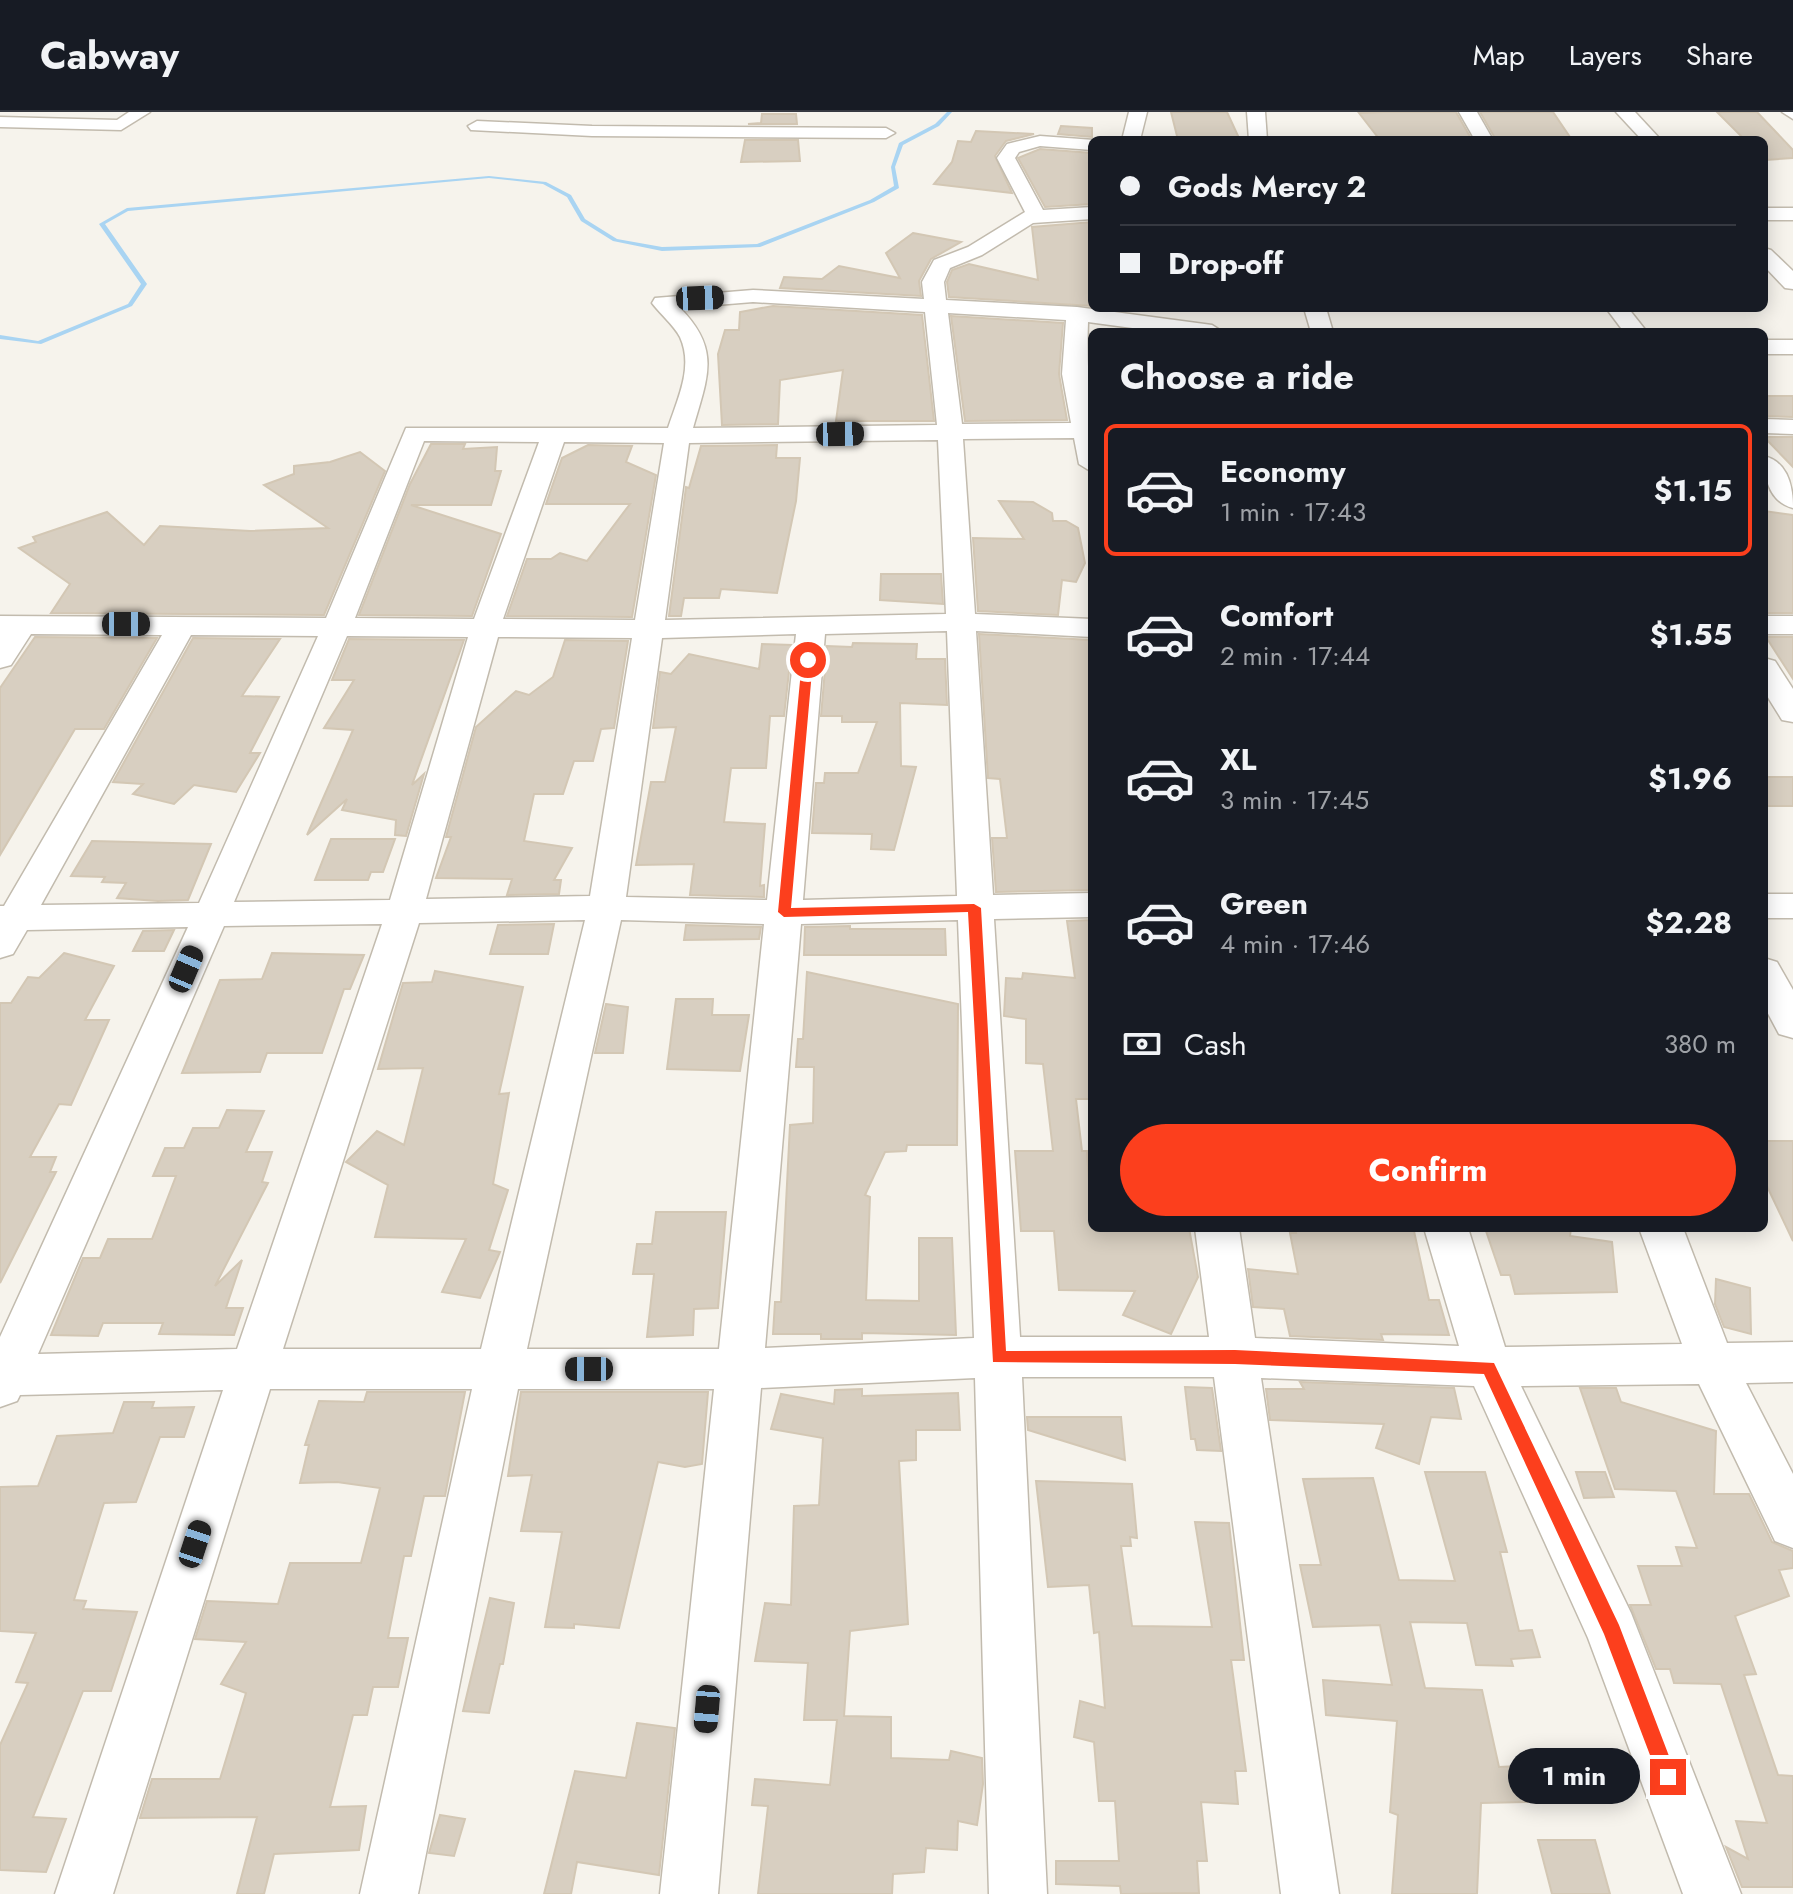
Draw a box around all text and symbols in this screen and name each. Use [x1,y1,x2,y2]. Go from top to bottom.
text: Cabway [40,28,179,83]
text: Map [1473,35,1525,76]
text: Layers [1569,35,1642,76]
text: Share [1686,35,1753,76]
text: Gods Mercy 2 [1168,165,1366,208]
text: Drop-off [1168,242,1283,285]
car [676,285,724,311]
text: Choose a ride [1120,350,1354,402]
car [816,422,864,446]
text: Economy [1220,450,1346,493]
icon: car [1124,454,1196,526]
text: $1.15 [1654,469,1732,512]
text: 1 min · 17:43 [1220,493,1366,531]
text: Comfort [1220,594,1333,637]
icon: car [1124,598,1196,670]
car [102,612,150,636]
text: $1.55 [1650,613,1732,656]
text: 2 min · 17:44 [1220,637,1370,675]
route start [790,642,826,678]
text: XL [1220,738,1256,781]
icon: car [1124,742,1196,814]
text: $1.96 [1648,757,1732,800]
text: 3 min · 17:45 [1220,781,1369,819]
text: Green [1220,882,1308,925]
icon: car [1124,886,1196,958]
text: $2.28 [1646,901,1732,944]
text: 4 min · 17:46 [1220,925,1370,963]
car [166,942,206,996]
icon: cash [1120,1022,1164,1066]
text: Cash [1184,1023,1247,1066]
text: 380 m [1664,1025,1736,1063]
button: Confirm [1120,1124,1736,1216]
car [565,1357,613,1381]
car [176,1517,214,1571]
car [693,1684,721,1734]
callout: 1 min [1508,1749,1640,1805]
text: 1 min [1542,1757,1606,1795]
route end [1650,1759,1686,1795]

